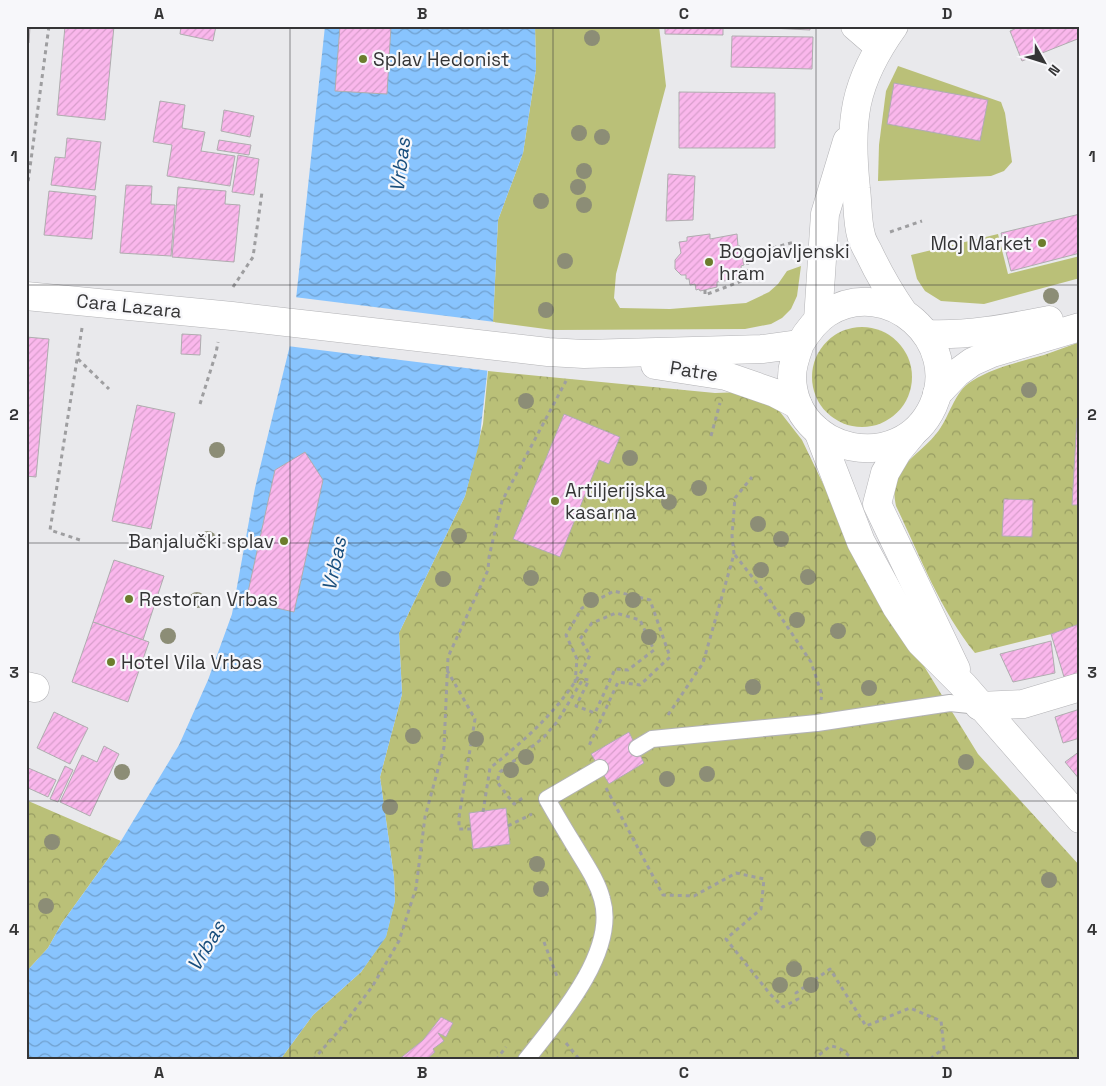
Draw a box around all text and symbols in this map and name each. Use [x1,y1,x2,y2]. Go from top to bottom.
text: A [154,3,164,24]
text: B [417,3,427,24]
text: C [679,3,689,24]
text: D [942,3,952,24]
north arrow [1018,38,1068,88]
place label: Splav Hedonist [373,47,510,72]
marker: Splav Hedonist [357,53,369,65]
text: N [1044,61,1064,79]
water label: Vrbas [384,135,416,194]
text: 1 [10,146,18,167]
text: 1 [1088,146,1096,167]
place label: Moj Market [930,231,1032,256]
marker: Moj Market [1036,237,1048,249]
place label: Bogojavljenski hram [719,239,850,286]
marker: Bogojavljenski hram [703,256,715,268]
street label: Cara Lazara [75,288,183,324]
street label: Patre [668,355,720,387]
text: 2 [9,404,19,425]
text: 2 [1087,404,1097,425]
place label: Artiljerijska kasarna [565,478,666,525]
marker: Artiljerijska kasarna [549,495,561,507]
place label: Banjalučki splav [128,529,274,554]
water label: Vrbas [316,533,353,593]
marker: Banjalučki splav [278,535,290,547]
place label: Restoran Vrbas [139,587,278,612]
marker: Restoran Vrbas [123,593,135,605]
place label: Hotel Vila Vrbas [121,650,262,675]
marker: Hotel Vila Vrbas [105,656,117,668]
text: 3 [9,662,19,683]
text: 3 [1087,662,1097,683]
water label: Vrbas [181,915,232,976]
text: 4 [9,919,19,940]
text: 4 [1087,919,1097,940]
text: A [154,1062,164,1083]
text: B [417,1062,427,1083]
text: C [679,1062,689,1083]
text: D [942,1062,952,1083]

